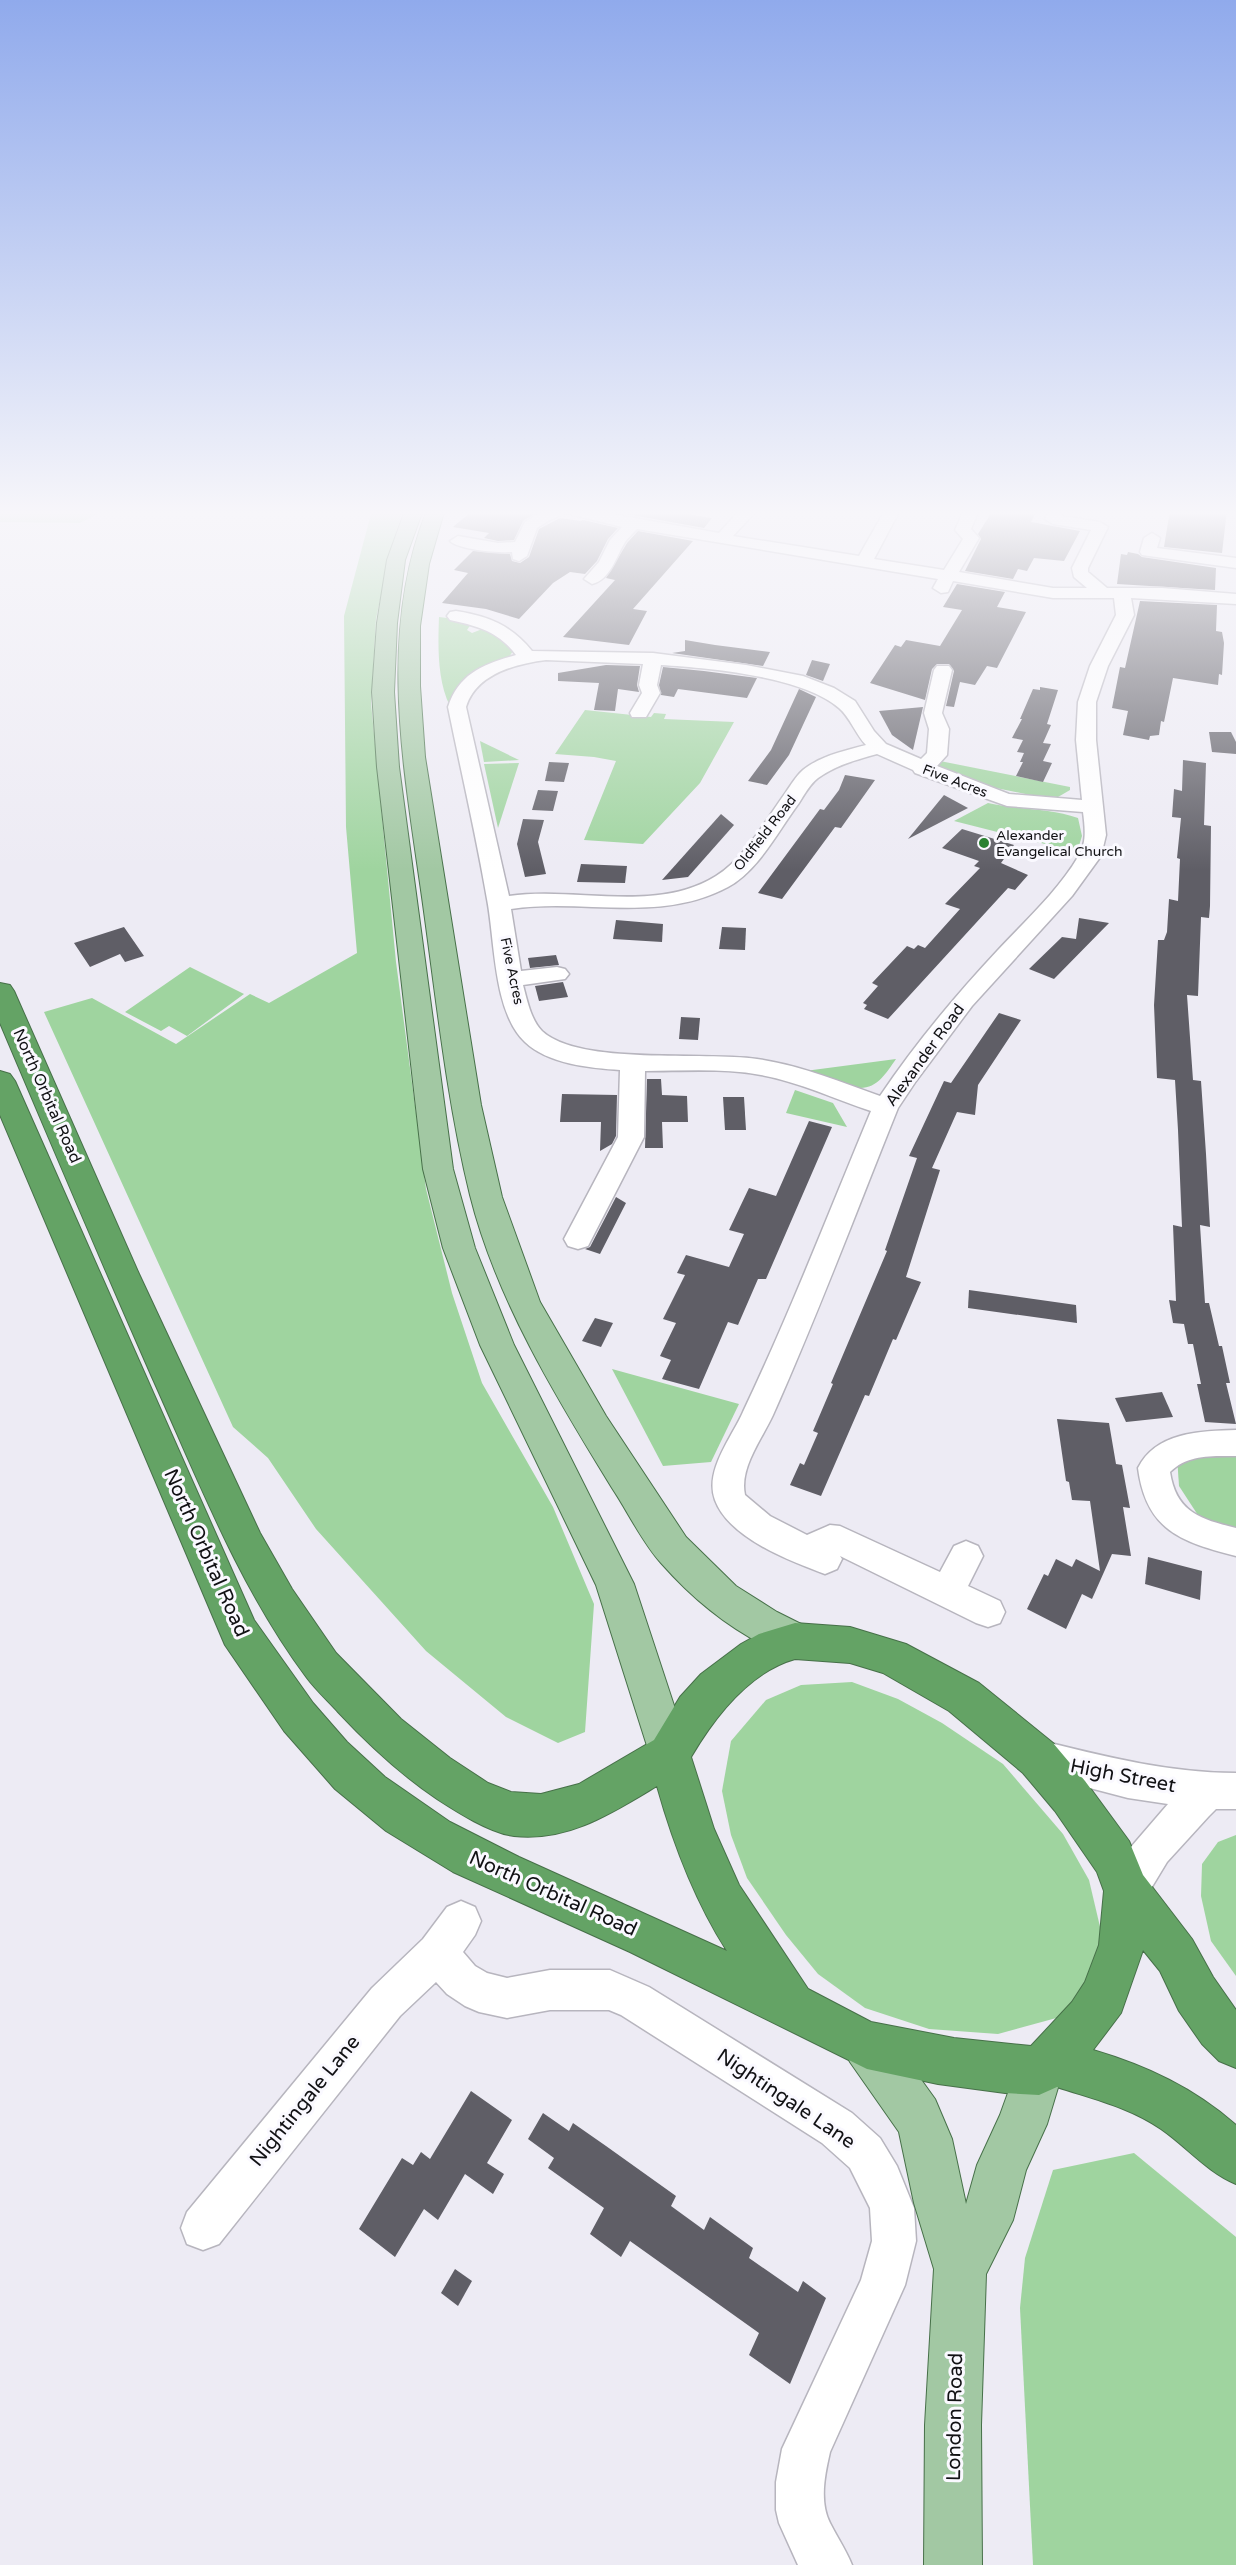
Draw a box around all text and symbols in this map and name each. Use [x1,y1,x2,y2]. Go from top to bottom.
street label: Five Acres [920,761,990,801]
street label: Oldfield Road [730,792,800,874]
place label: Alexander Evangelical Church [996,827,1123,860]
marker: Alexander Evangelical Church [977,836,991,850]
street label: Five Acres [497,936,527,1006]
street label: Alexander Road [881,1000,969,1110]
street label: North Orbital Road [8,1026,86,1166]
street label: North Orbital Road [158,1465,254,1641]
street label: High Street [1068,1754,1178,1798]
street label: North Orbital Road [465,1846,641,1942]
street label: Nightingale Lane [245,2031,365,2171]
street label: Nightingale Lane [712,2044,860,2154]
street label: London Road [942,2353,968,2481]

